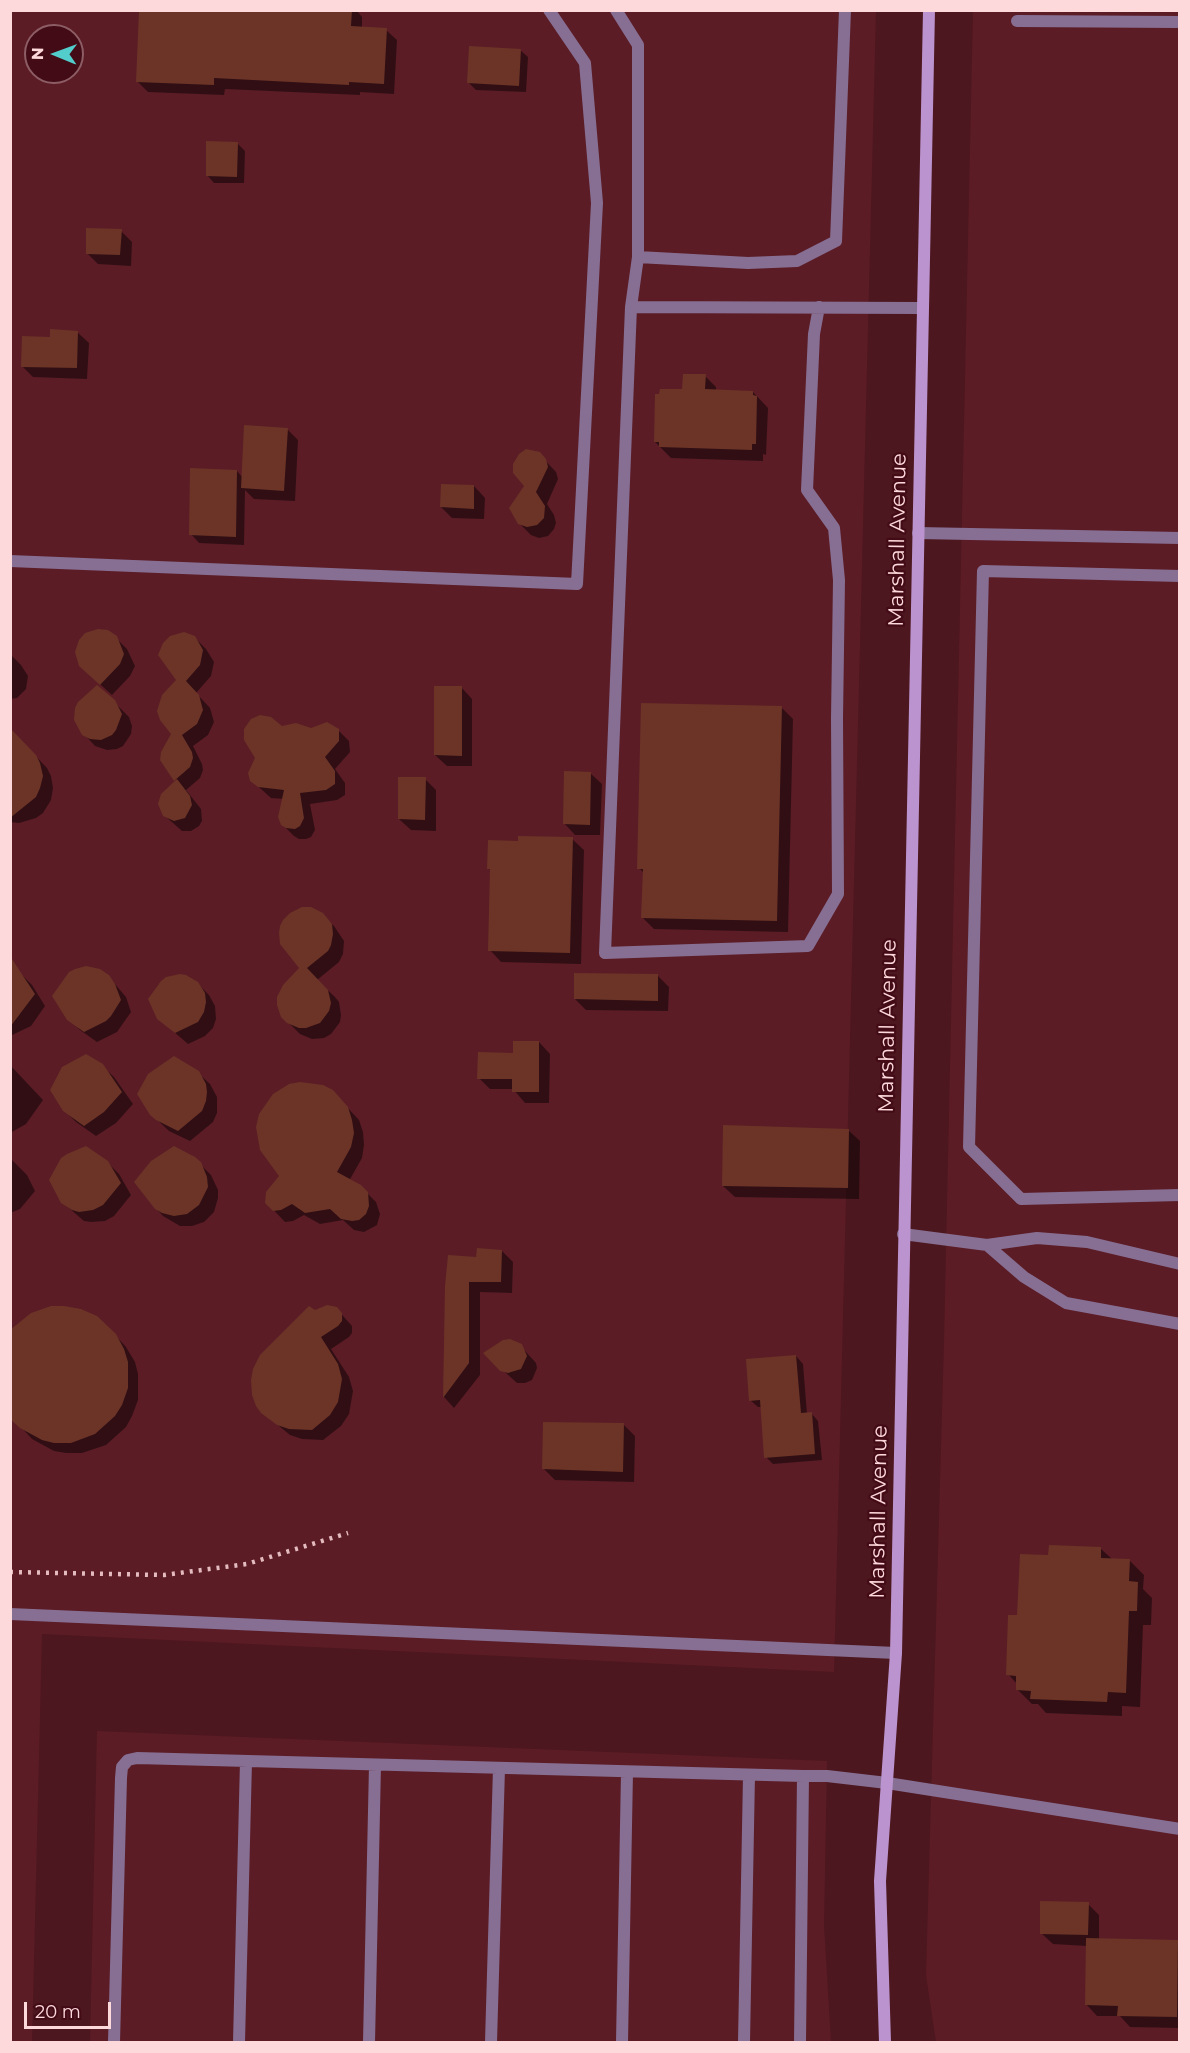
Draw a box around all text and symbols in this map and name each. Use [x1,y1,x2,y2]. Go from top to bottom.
north arrow [24,24,84,84]
text: N [28,47,47,60]
street label: Marshall Avenue [884,453,912,627]
street label: Marshall Avenue [874,939,902,1113]
street label: Marshall Avenue [865,1425,893,1599]
scale bar [27,1990,114,2028]
text: 20 m [35,2001,81,2023]

